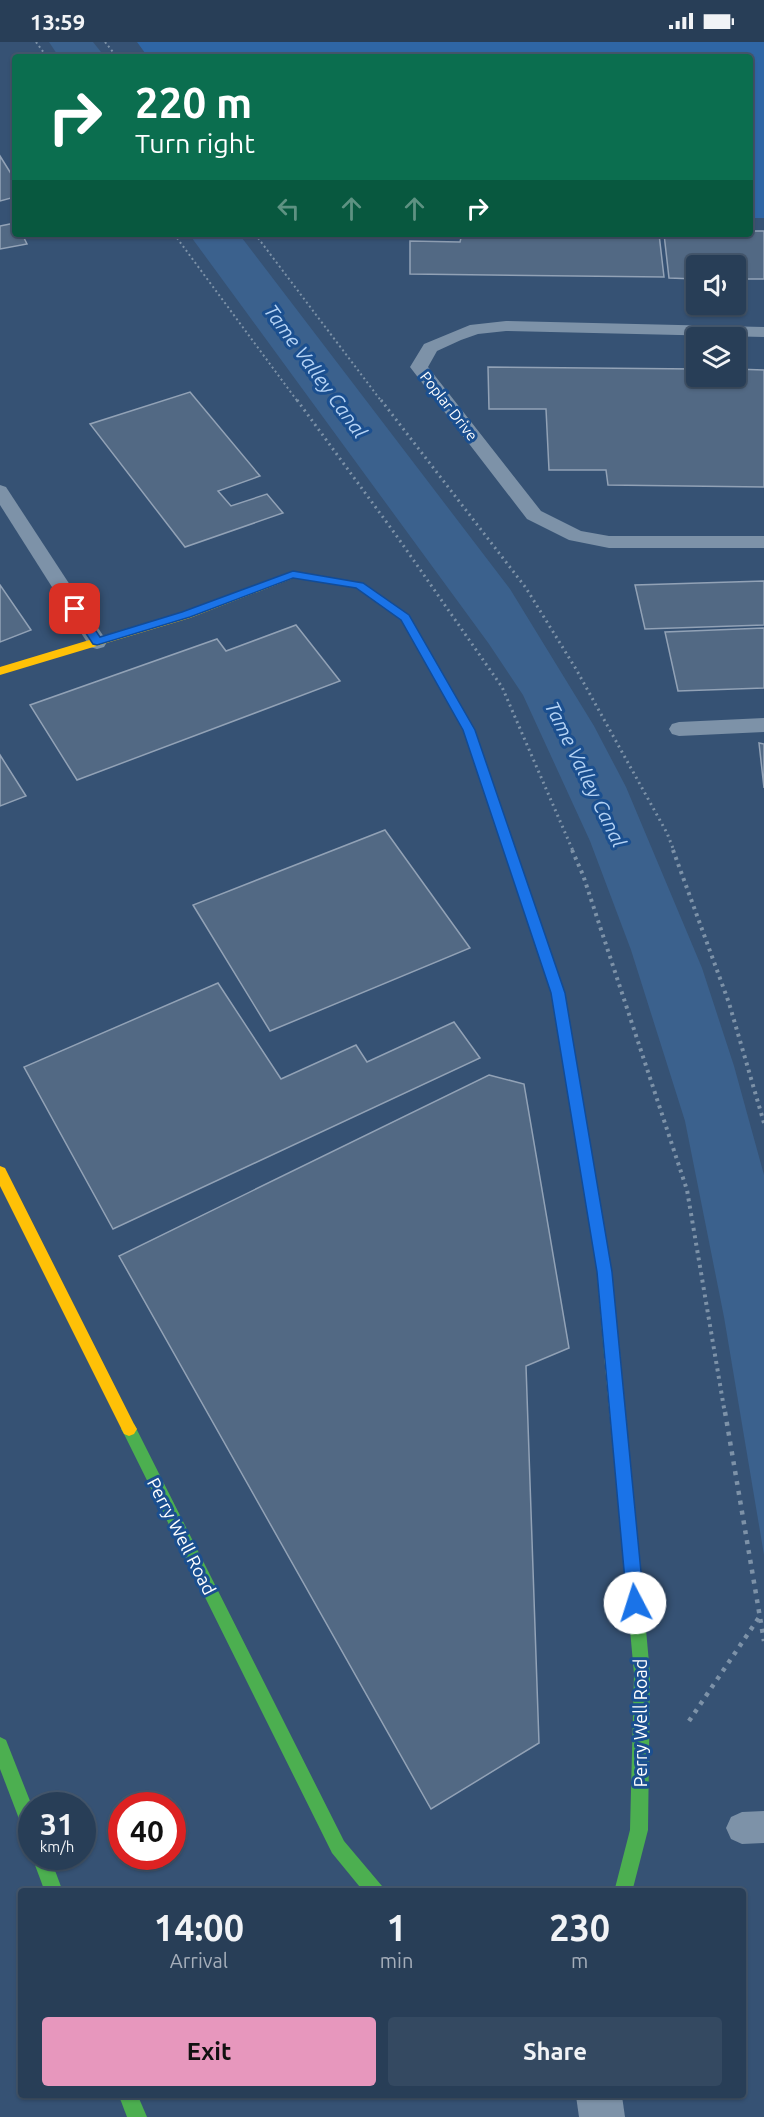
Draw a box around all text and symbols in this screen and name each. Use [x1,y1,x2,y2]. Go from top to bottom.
text: 13:59 [30,9,85,34]
icon: right [36,78,114,156]
text: 220 m [135,79,252,126]
text: Turn right [135,128,255,158]
icon: left [272,192,305,225]
icon: ahead [335,192,368,225]
icon: ahead [398,192,431,225]
icon: right [461,192,494,225]
map controls [686,255,746,387]
button: sound [686,255,746,315]
water label: Tame Valley Canal [260,300,372,443]
button: layers [686,327,746,387]
street label: Poplar Drive [417,368,481,444]
pin [49,583,100,634]
icon: arrive [58,592,91,625]
water label: Tame Valley Canal [541,697,631,851]
street label: Perry Well Road [144,1474,220,1598]
position arrow [603,1571,667,1635]
street label: Perry Well Road [630,1659,650,1787]
speed limit sign: 40 [108,1792,186,1870]
text: 31 [40,1807,74,1841]
text: km/h [40,1838,74,1855]
text: 14:00 [154,1907,244,1948]
text: 1 [386,1907,407,1948]
text: 230 [549,1907,610,1948]
text: Arrival [170,1949,228,1972]
text: min [380,1949,413,1972]
text: m [571,1949,588,1972]
button: Exit [42,2017,376,2086]
button: Share [388,2017,722,2086]

